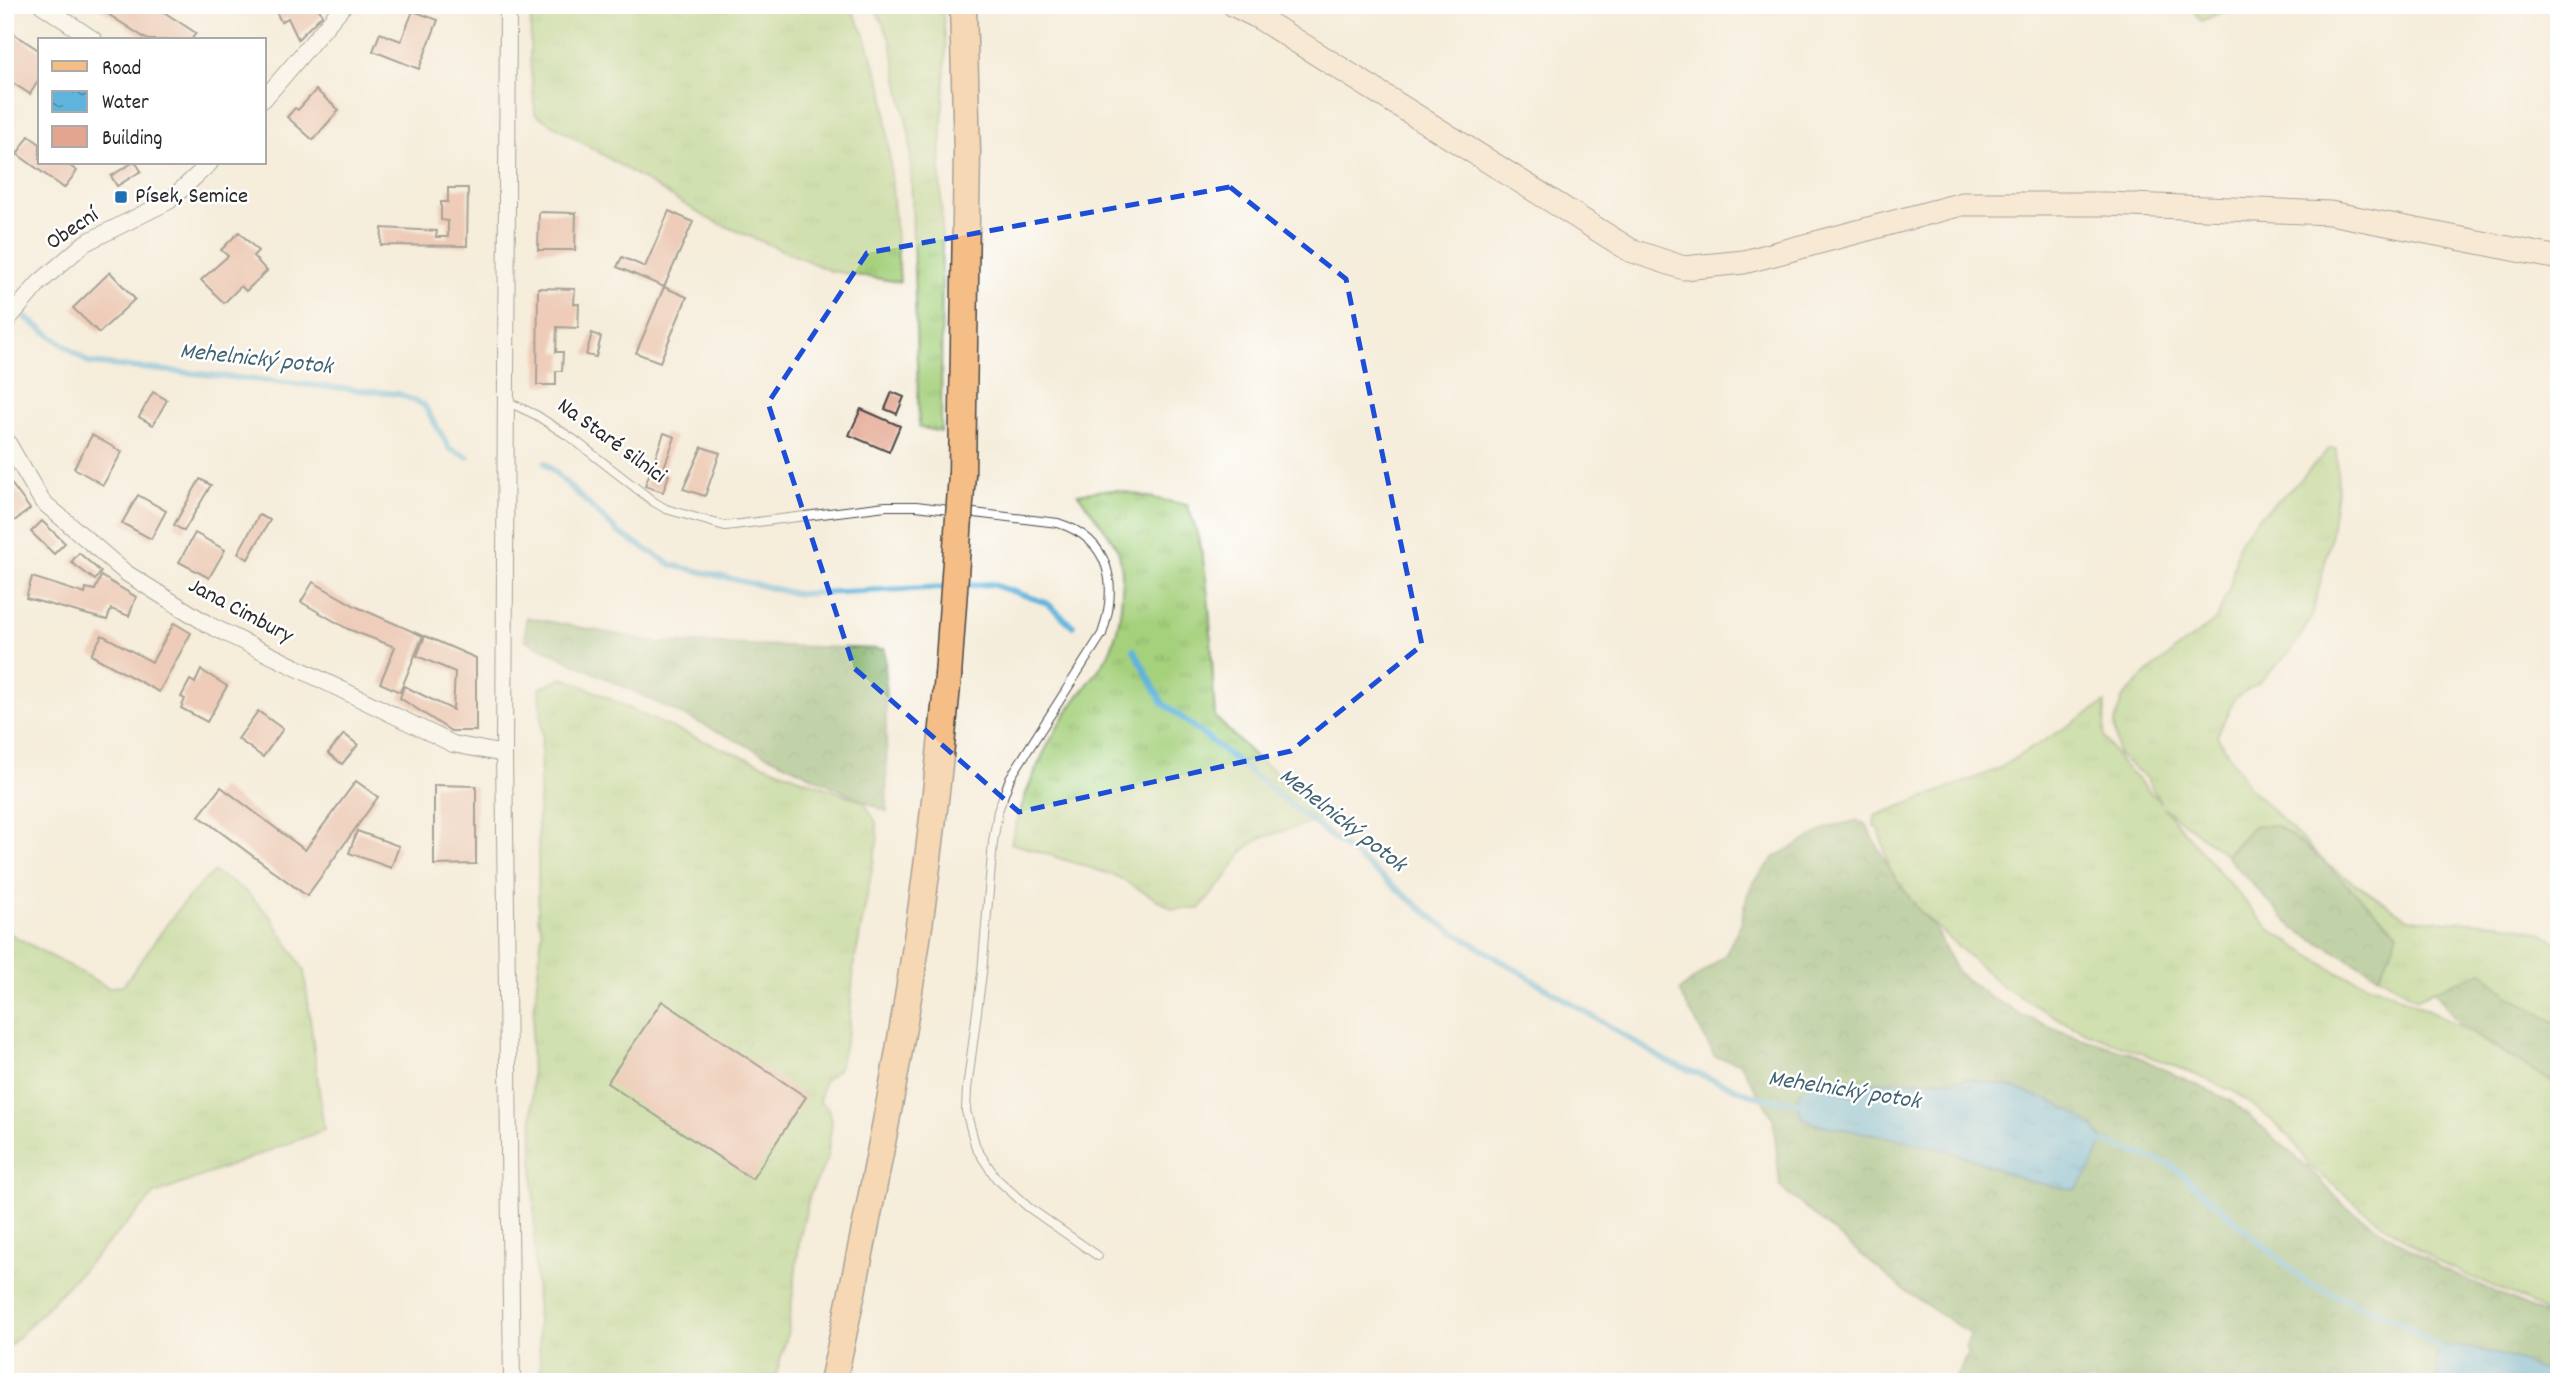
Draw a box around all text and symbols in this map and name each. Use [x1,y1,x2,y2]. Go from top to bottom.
legend [38,38,266,164]
text: Road [102,55,141,85]
text: Water [102,89,149,119]
text: Building [102,125,162,155]
place label: Písek, Semice [135,181,248,214]
marker: Písek, Semice [113,189,129,205]
street label: Obecní [40,199,107,260]
water label: Mehelnický potok [178,335,336,385]
street label: Na Staré silnici [549,391,673,493]
street label: Jana Cimbury [182,570,299,654]
water label: Mehelnický potok [1271,760,1415,883]
water label: Mehelnický potok [1766,1062,1924,1120]

